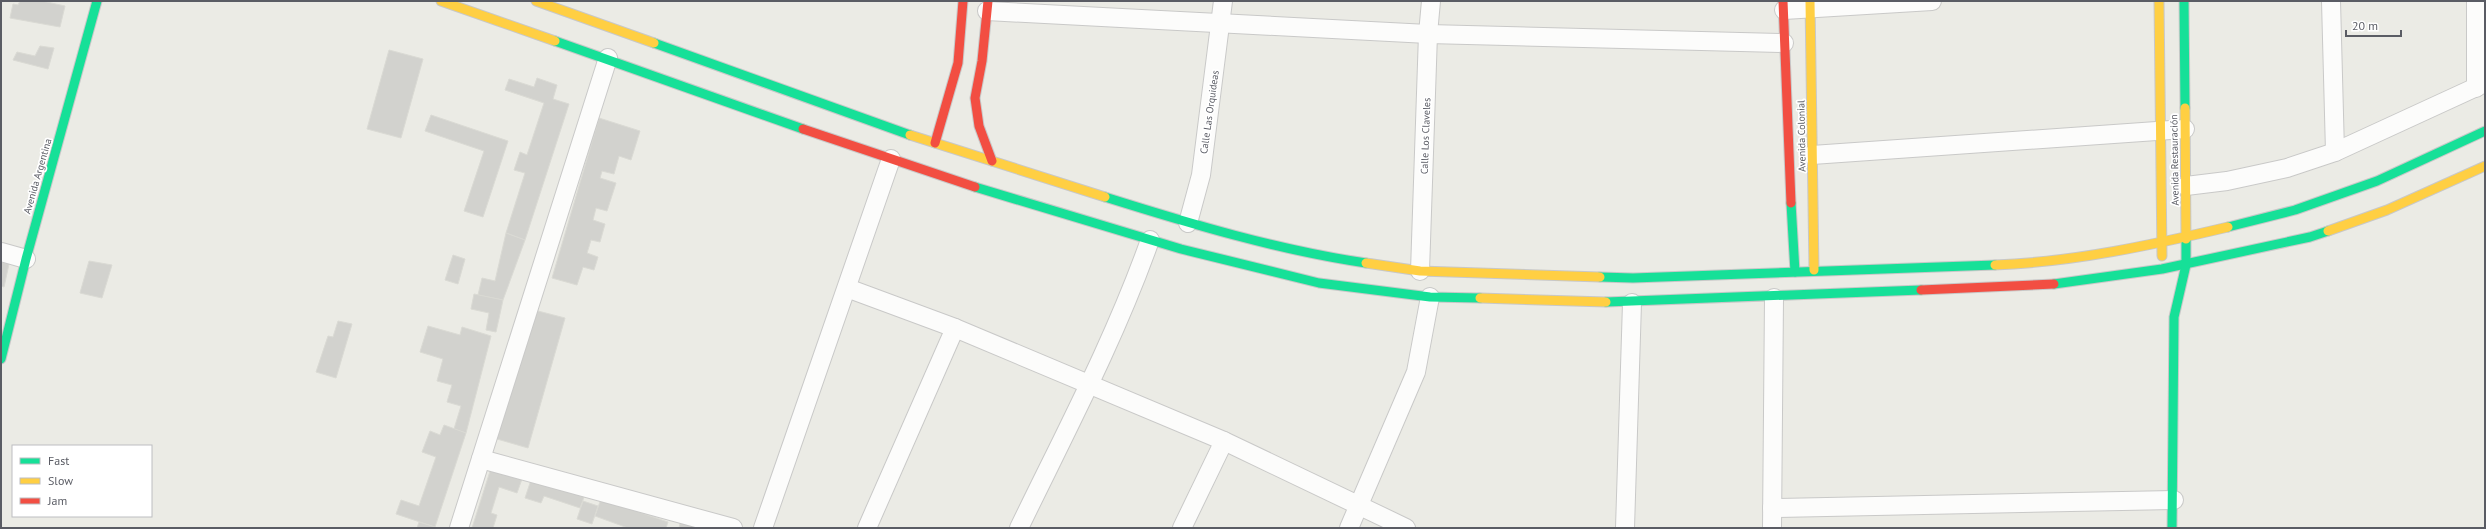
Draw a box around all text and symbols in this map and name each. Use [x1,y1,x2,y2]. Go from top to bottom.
scale bar [2346,12,2401,38]
text: 20 m [2352,18,2378,33]
street label: Calle Las Orquideas [1197,69,1222,155]
street label: Calle Los Claveles [1418,98,1433,174]
street label: Avenida Colonial [1794,100,1809,172]
street label: Avenida Restauración [2167,114,2182,206]
street label: Avenida Argentina [21,137,54,215]
legend [12,445,152,517]
text: Fast [48,453,69,468]
text: Slow [48,473,73,488]
text: Jam [47,493,67,508]

